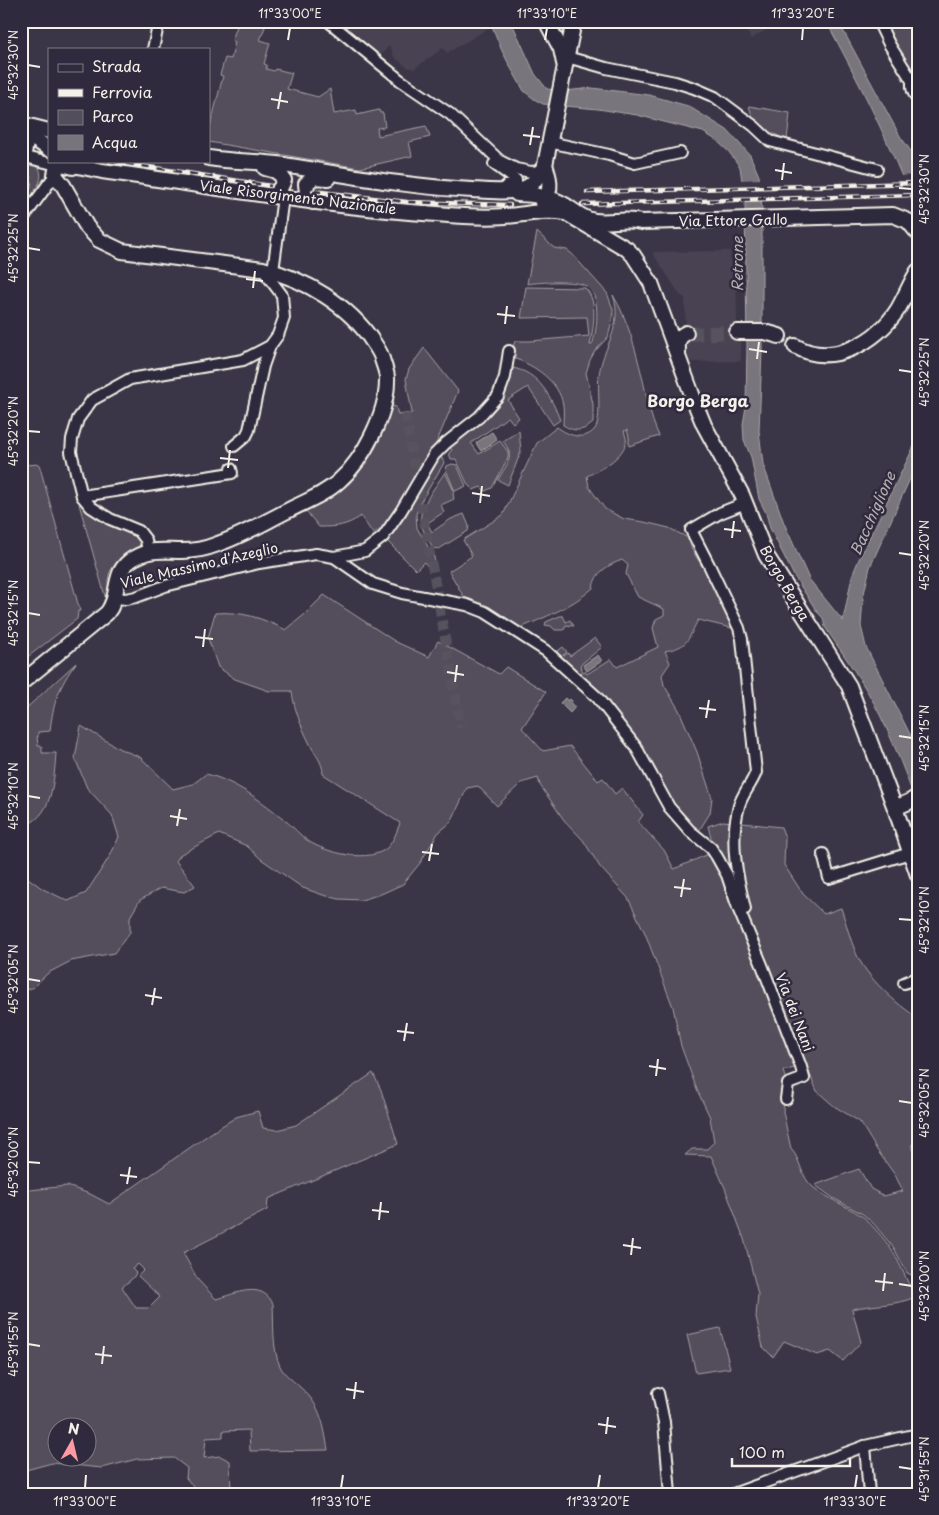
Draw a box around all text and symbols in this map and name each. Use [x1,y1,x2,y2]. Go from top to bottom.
text: 11°33'00"E [258,4,322,22]
text: 11°33'10"E [517,4,577,22]
text: 11°33'20"E [771,4,835,22]
text: 45°32'30"N [4,30,22,100]
legend [48,48,210,162]
text: Strada [92,54,142,77]
text: Ferrovia [92,80,153,103]
text: Parco [92,104,134,127]
text: Acqua [92,130,138,153]
text: 45°32'30"N [915,154,933,224]
street label: Viale Risorgimento Nazionale [198,174,398,220]
street label: Via Ettore Gallo [678,209,788,231]
text: 45°32'25"N [4,213,22,283]
water label: Retrone [725,236,748,292]
text: 45°32'25"N [915,337,933,407]
district label: Borgo Berga [647,388,749,412]
text: 45°32'20"N [4,396,22,466]
water label: Bacchiglione [843,467,901,559]
text: 45°32'20"N [915,520,933,590]
street label: Viale Massimo d'Azeglio [118,537,280,593]
street label: Borgo Berga [755,541,815,625]
text: 45°32'15"N [4,580,22,646]
text: 45°32'15"N [915,705,933,771]
text: 45°32'10"N [4,762,22,830]
text: 45°32'10"N [915,886,933,954]
text: 45°32'05"N [4,944,22,1014]
street label: Via dei Nani [770,970,820,1054]
text: 45°32'05"N [915,1068,933,1138]
text: 45°32'00"N [4,1127,22,1197]
text: 45°32'00"N [915,1251,933,1321]
text: 45°31'55"N [4,1311,22,1377]
text: N [67,1417,81,1440]
north arrow [48,1418,98,1468]
scale bar [732,1435,849,1467]
text: 45°31'55"N [915,1436,933,1502]
text: 100 m [739,1440,785,1463]
text: 11°33'00"E [53,1492,117,1510]
text: 11°33'10"E [311,1492,371,1510]
text: 11°33'20"E [566,1492,630,1510]
text: 11°33'30"E [824,1492,886,1510]

